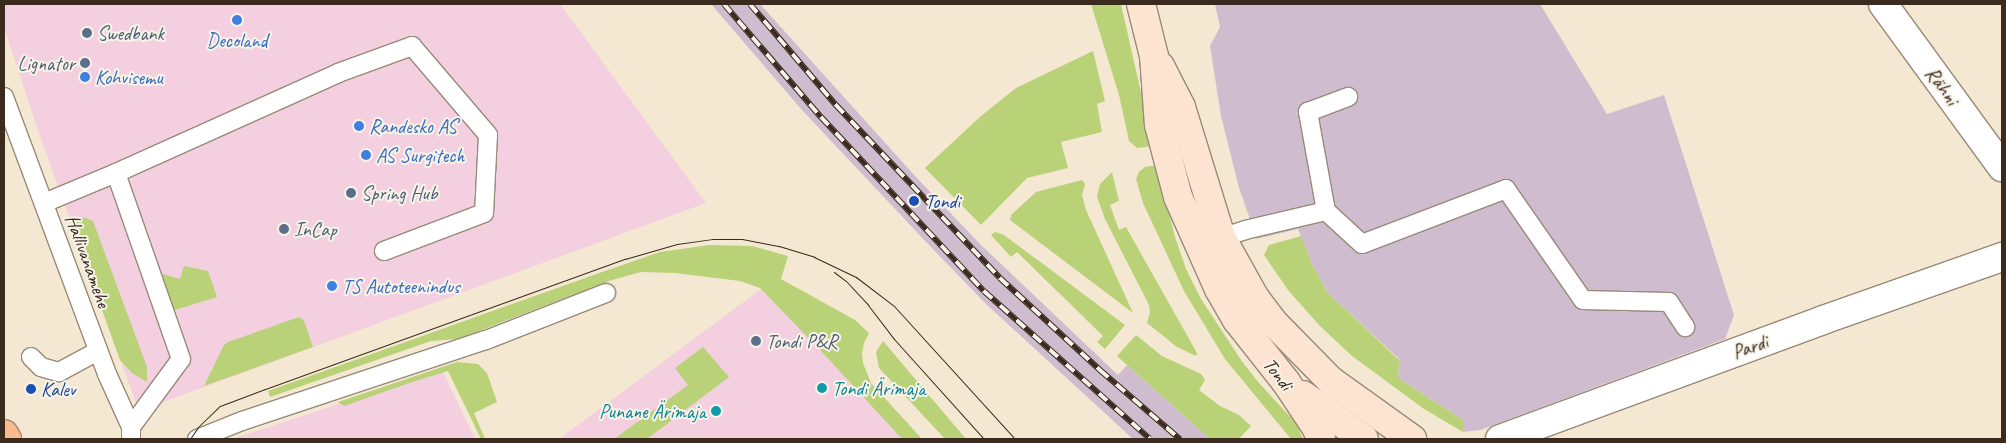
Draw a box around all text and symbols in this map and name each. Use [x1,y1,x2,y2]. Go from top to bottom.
marker: Decoland [231,14,243,26]
place label: Swedbank [97,21,164,45]
marker: Swedbank [81,27,93,39]
place label: Decoland [207,28,267,52]
place label: Lignator [18,51,75,75]
marker: Lignator [79,57,91,69]
street label: Rähni [1920,62,1964,110]
place label: Kohvisemu [95,65,163,89]
marker: Kohvisemu [79,71,91,83]
place label: Randesko AS [369,114,457,138]
marker: Randesko AS [353,120,365,132]
place label: AS Surgitech [376,143,464,167]
marker: AS Surgitech [360,149,372,161]
place label: Spring Hub [361,181,437,205]
marker: Spring Hub [345,187,357,199]
place label: Tondi [925,189,960,213]
marker: Tondi [907,194,921,208]
street label: Hallivanamehe [60,211,116,311]
place label: InCap [294,217,337,241]
marker: InCap [278,223,290,235]
place label: TS Autoteenindus [342,274,460,298]
marker: TS Autoteenindus [326,280,338,292]
place label: Tondi P&R [766,329,837,353]
street label: Pardi [1729,330,1771,364]
marker: Tondi P&R [750,335,762,347]
street label: Tondi [1258,353,1298,395]
place label: Tondi Ärimaja [832,376,925,400]
place label: Kalev [41,377,75,401]
marker: Tondi Ärimaja [816,382,828,394]
marker: Kalev [25,383,37,395]
place label: Punane Ärimaja [599,399,706,423]
marker: Punane Ärimaja [710,405,722,417]

